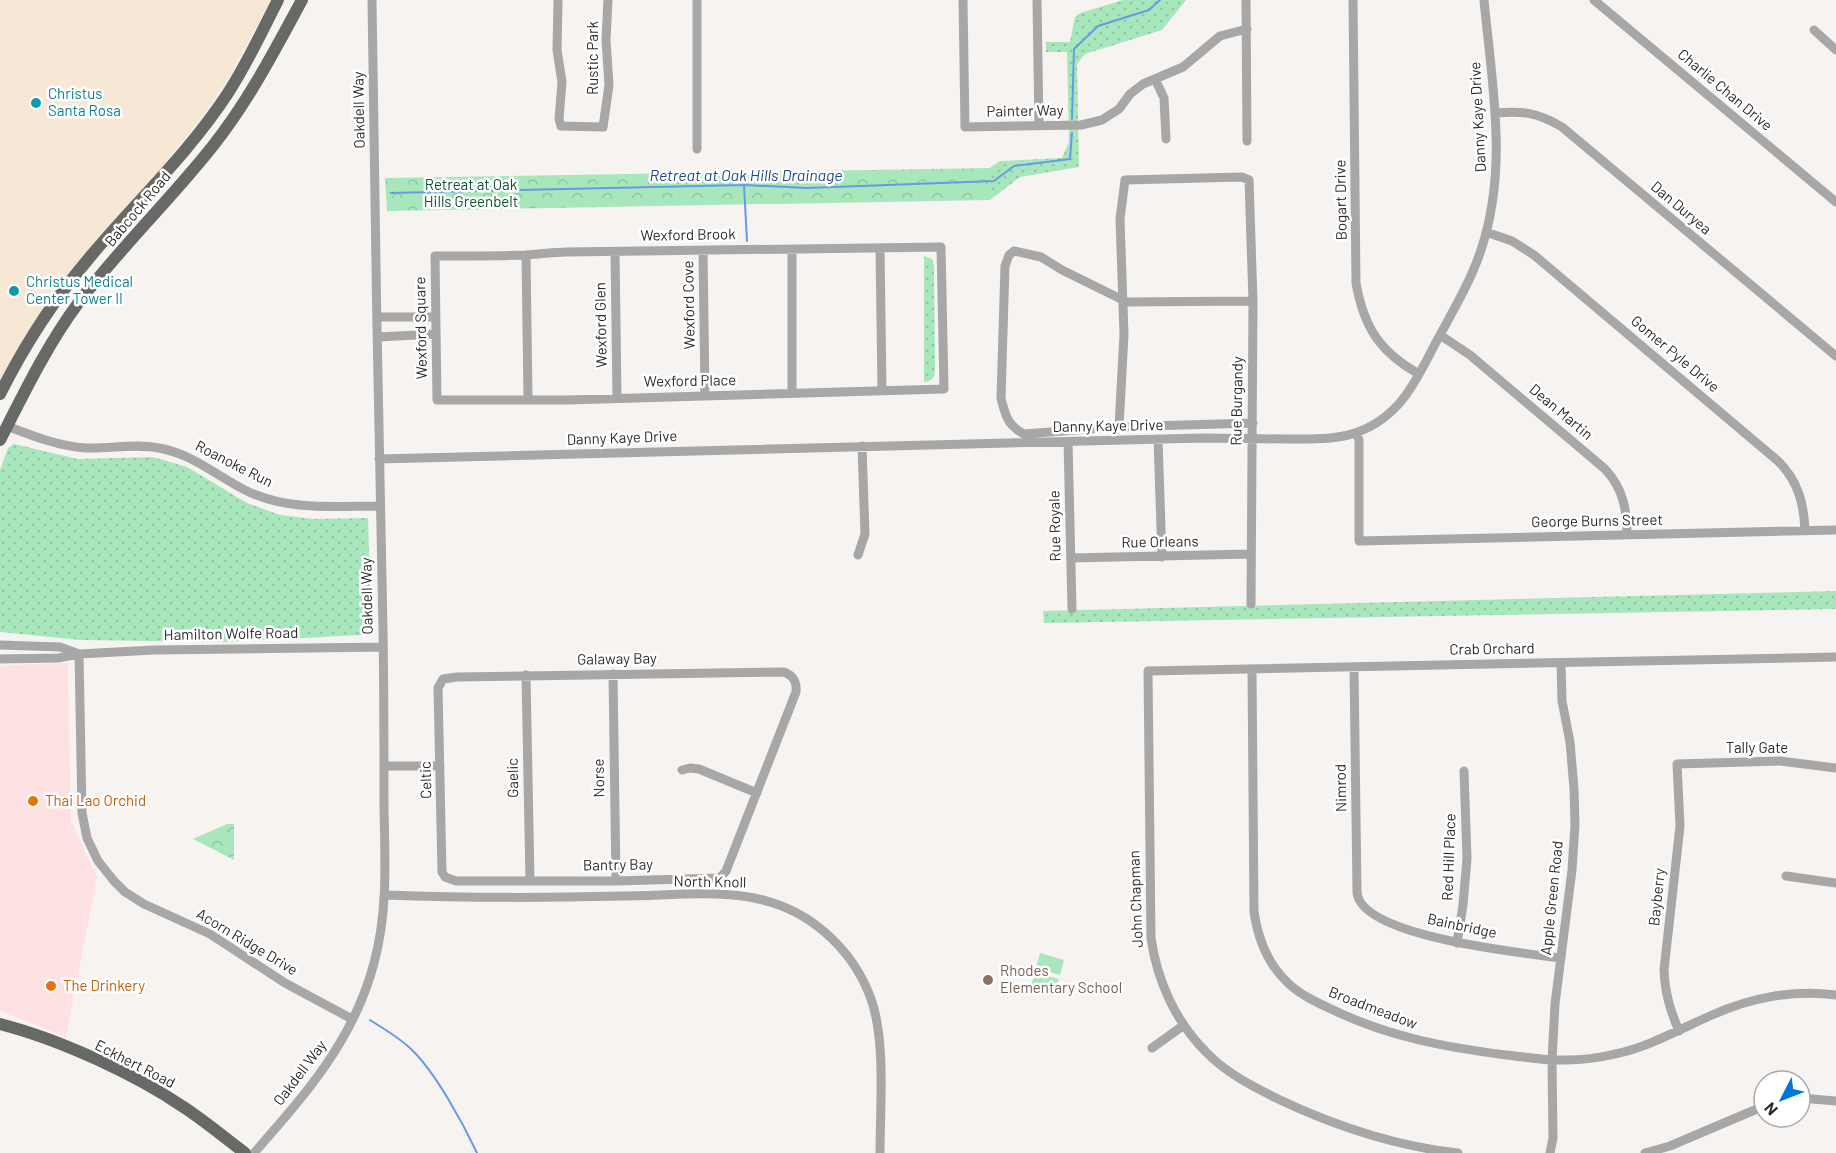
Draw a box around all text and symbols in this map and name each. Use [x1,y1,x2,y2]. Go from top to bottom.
street label: Rustic Park [583,21,601,95]
street label: Charlie Chan Drive [1675,44,1777,134]
street label: Danny Kaye Drive [1465,61,1489,173]
street label: Oakdell Way [348,71,368,149]
place label: Christus Santa Rosa [48,84,121,119]
marker: Christus Santa Rosa [29,96,43,110]
street label: Painter Way [986,100,1064,120]
street label: Bogart Drive [1330,159,1350,241]
water label: Retreat at Oak Hills Drainage [649,165,843,184]
street label: Babcock Road [101,167,174,250]
park label: Retreat at Oak Hills Greenbelt [424,175,518,210]
street label: Dan Duryea [1648,177,1715,238]
street label: Wexford Brook [640,224,736,244]
street label: Wexford Cove [678,261,698,349]
place label: Christus Medical Center Tower II [26,272,133,307]
street label: Wexford Square [410,276,430,380]
street label: Wexford Glen [590,282,610,368]
marker: Christus Medical Center Tower II [7,284,21,298]
street label: Gomer Pyle Drive [1628,311,1723,395]
street label: Rue Burgandy [1226,356,1246,446]
street label: Wexford Place [644,370,736,390]
street label: Dean Martin [1526,379,1597,443]
street label: Danny Kaye Drive [1053,415,1163,435]
street label: Danny Kaye Drive [566,426,678,448]
street label: Roanoke Run [193,436,276,490]
street label: Rue Royale [1044,490,1064,562]
street label: George Burns Street [1531,510,1663,530]
street label: Rue Orleans [1121,531,1199,551]
street label: Oakdell Way [356,557,376,635]
street label: Hamilton Wolfe Road [164,623,298,643]
street label: Crab Orchard [1449,638,1535,658]
street label: Galaway Bay [577,648,657,668]
street label: Tally Gate [1726,738,1788,756]
street label: Gaelic [503,758,521,798]
street label: Norse [589,758,607,798]
street label: Celtic [416,761,434,799]
street label: Nimrod [1331,764,1349,812]
place label: Thai Lao Orchid [45,791,146,809]
marker: Thai Lao Orchid [26,794,40,808]
street label: Red Hill Place [1437,813,1459,901]
street label: Apple Green Road [1536,840,1566,956]
street label: John Chapman [1124,850,1146,948]
street label: Bantry Bay [583,854,653,874]
street label: Bayberry [1644,867,1668,927]
street label: North Knoll [673,871,747,891]
street label: Acorn Ridge Drive [194,904,301,978]
street label: Bainbridge [1426,909,1499,941]
place label: Rhodes Elementary School [1000,961,1122,996]
marker: Rhodes Elementary School [981,973,995,987]
place label: The Drinkery [63,976,145,994]
marker: The Drinkery [44,979,58,993]
street label: Broadmeadow [1326,982,1420,1032]
street label: Eckhert Road [92,1035,179,1091]
street label: Oakdell Way [269,1036,330,1109]
north arrow [1752,1069,1812,1129]
text: N [1760,1099,1781,1120]

